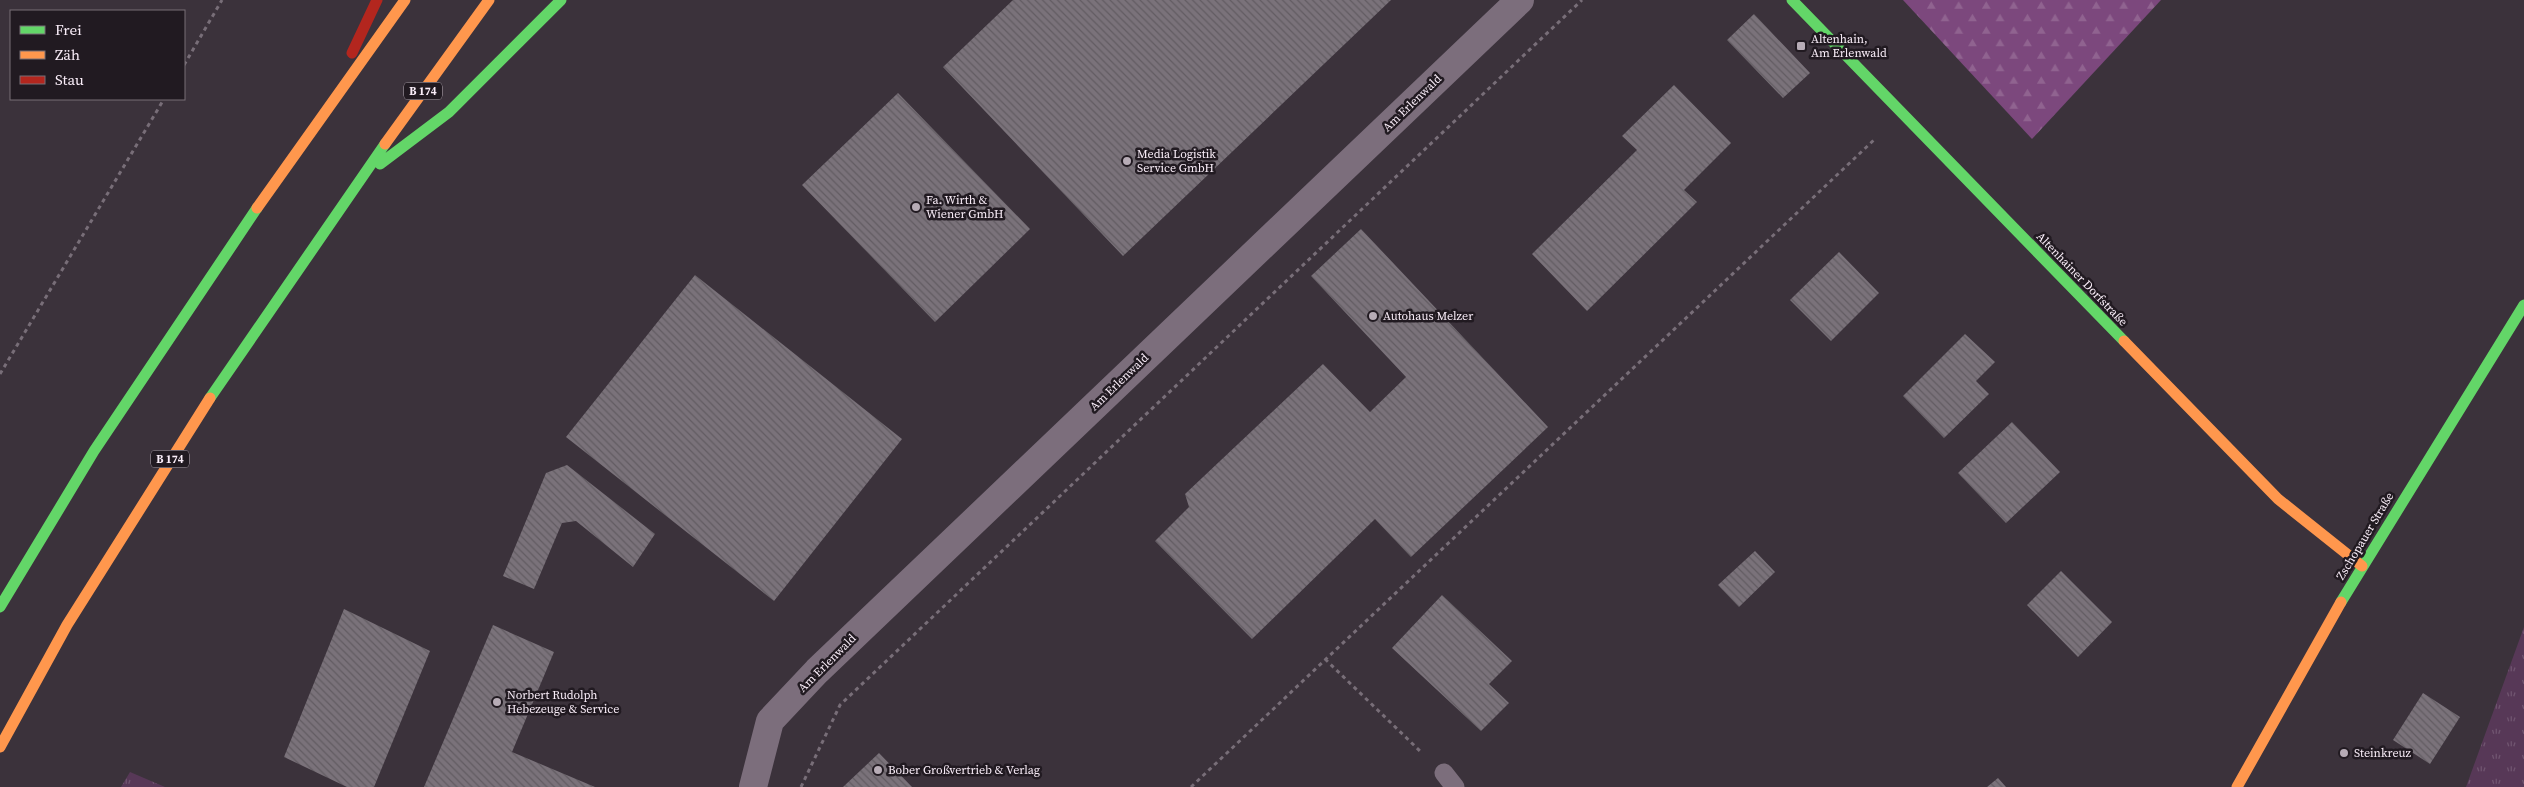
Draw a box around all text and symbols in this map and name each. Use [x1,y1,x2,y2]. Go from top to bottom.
legend [10,10,185,100]
text: Frei [55,19,82,40]
place label: Altenhain, Am Erlenwald [1811,31,1887,61]
marker: Altenhain, Am Erlenwald [1795,40,1807,52]
text: Zäh [55,44,80,65]
text: Stau [55,69,84,90]
street label: Am Erlenwald [1379,71,1445,135]
road number: B 174 [404,82,442,100]
place label: Media Logistik Service GmbH [1137,146,1216,176]
marker: Media Logistik Service GmbH [1121,155,1133,167]
place label: Fa. Wirth & Wiener GmbH [926,192,1003,222]
marker: Fa. Wirth & Wiener GmbH [910,201,922,213]
street label: Altenhainer Dorfstraße [2033,229,2131,329]
place label: Autohaus Melzer [1383,308,1473,324]
marker: Autohaus Melzer [1367,310,1379,322]
street label: Am Erlenwald [1086,350,1152,414]
road number: B 174 [151,450,189,468]
street label: Zschopauer Straße [2333,489,2397,583]
street label: Am Erlenwald [795,630,860,695]
place label: Norbert Rudolph Hebezeuge & Service [507,687,619,717]
marker: Norbert Rudolph Hebezeuge & Service [491,696,503,708]
place label: Steinkreuz [2354,745,2412,761]
marker: Steinkreuz [2338,747,2350,759]
place label: Bober Großvertrieb & Verlag [888,762,1040,778]
marker: Bober Großvertrieb & Verlag [872,764,884,776]

